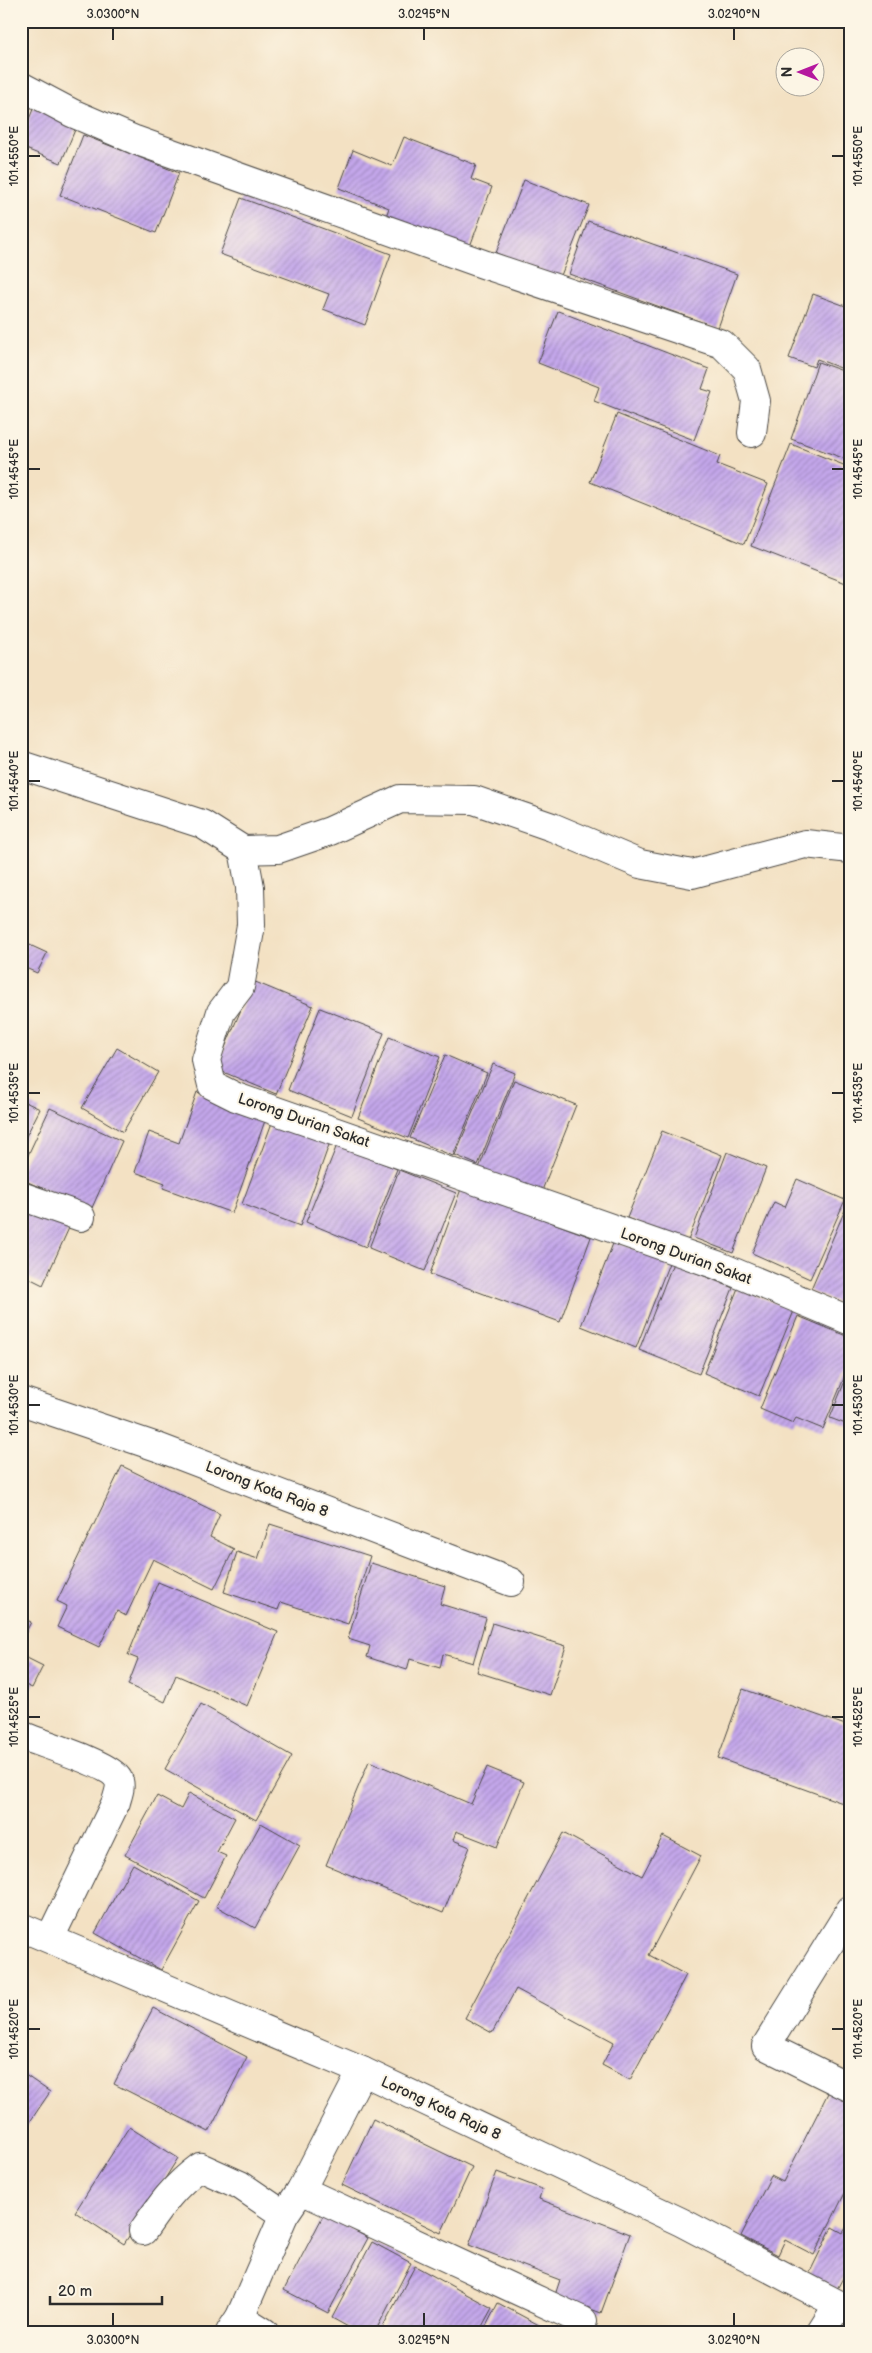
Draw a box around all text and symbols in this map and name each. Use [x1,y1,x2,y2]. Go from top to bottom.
text: 3.0300°N [87,7,139,22]
text: 3.0295°N [398,7,450,22]
text: 3.0290°N [708,7,760,22]
north arrow [774,48,824,98]
text: N [779,67,796,77]
text: 101.4550°E [7,126,22,186]
text: 101.4550°E [851,126,866,186]
text: 101.4545°E [7,439,22,499]
text: 101.4545°E [851,439,866,499]
text: 101.4540°E [7,751,22,811]
text: 101.4540°E [851,751,866,811]
text: 101.4535°E [7,1063,22,1123]
text: 101.4535°E [851,1063,866,1123]
street label: Lorong Durian Sakat [235,1089,373,1152]
street label: Lorong Durian Sakat [618,1224,754,1289]
text: 101.4530°E [7,1375,22,1435]
text: 101.4530°E [851,1375,866,1435]
street label: Lorong Kota Raja 8 [203,1457,331,1522]
text: 101.4525°E [7,1687,22,1747]
text: 101.4525°E [851,1687,866,1747]
text: 101.4520°E [7,1999,22,2059]
text: 101.4520°E [851,1999,866,2059]
street label: Lorong Kota Raja 8 [378,2072,504,2145]
scale bar [50,2273,162,2305]
text: 20 m [58,2282,92,2301]
text: 3.0300°N [87,2333,139,2348]
text: 3.0295°N [398,2333,450,2348]
text: 3.0290°N [708,2333,760,2348]

